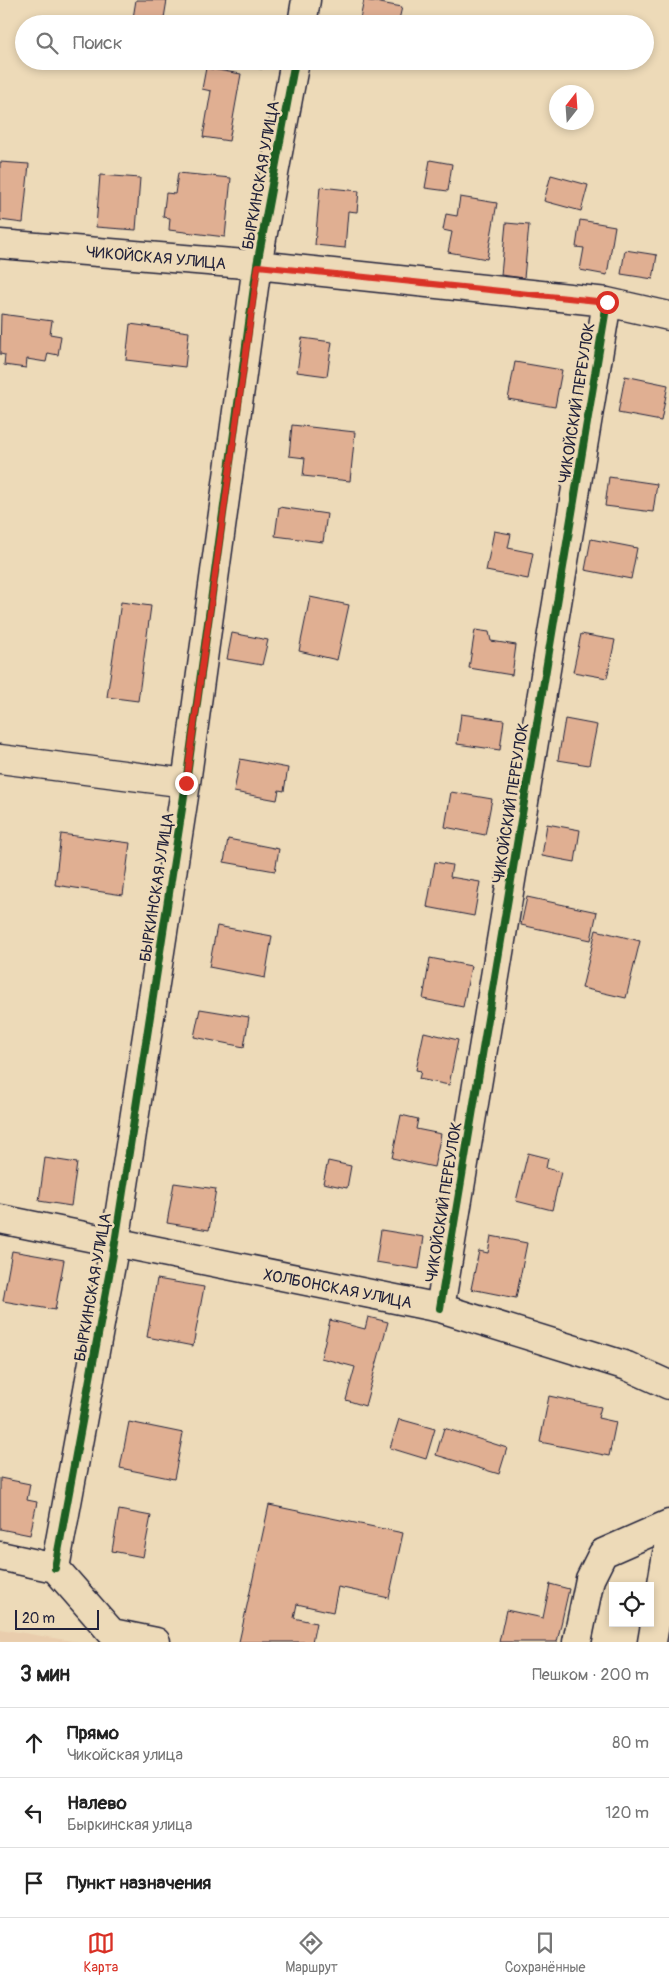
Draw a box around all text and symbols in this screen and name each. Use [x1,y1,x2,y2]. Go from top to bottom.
search box [15,15,654,70]
icon: search [33,29,61,57]
text: Поиск [73,31,123,55]
north arrow [549,85,594,130]
street label: БЫРКИНСКАЯ УЛИЦА [238,99,284,251]
street label: ЧИКОЙСКАЯ УЛИЦА [85,242,227,274]
route start [596,291,619,314]
street label: ЧИКОЙСКИЙ ПЕРЕУЛОК [554,321,600,485]
street label: ЧИКОЙСКИЙ ПЕРЕУЛОК [488,721,534,885]
route end [175,772,198,795]
street label: БЫРКИНСКАЯ УЛИЦА [135,811,179,963]
street label: ЧИКОЙСКИЙ ПЕРЕУЛОК [421,1120,467,1284]
street label: БЫРКИНСКАЯ УЛИЦА [70,1211,116,1363]
street label: ХОЛБОНСКАЯ УЛИЦА [262,1265,414,1313]
map controls [609,1582,654,1627]
button: locate [609,1582,654,1627]
scale bar [15,1607,99,1630]
text: 20 m [22,1610,55,1627]
text: 3 мин [20,1661,70,1688]
text: Пешком · 200 m [532,1665,649,1685]
text: Прямо [67,1721,119,1745]
icon: ahead [20,1729,48,1757]
text: 80 m [612,1733,649,1753]
text: Чикойская улица [67,1745,183,1765]
text: Налево [67,1791,127,1815]
icon: left [20,1799,48,1827]
text: 120 m [605,1803,649,1823]
text: Быркинская улица [67,1815,192,1835]
icon: arrive [20,1869,48,1897]
text: Пункт назначения [67,1871,211,1895]
tab: Карта [83,1929,118,1976]
tab: Маршрут [285,1929,338,1976]
tab: Сохранённые [505,1929,586,1976]

